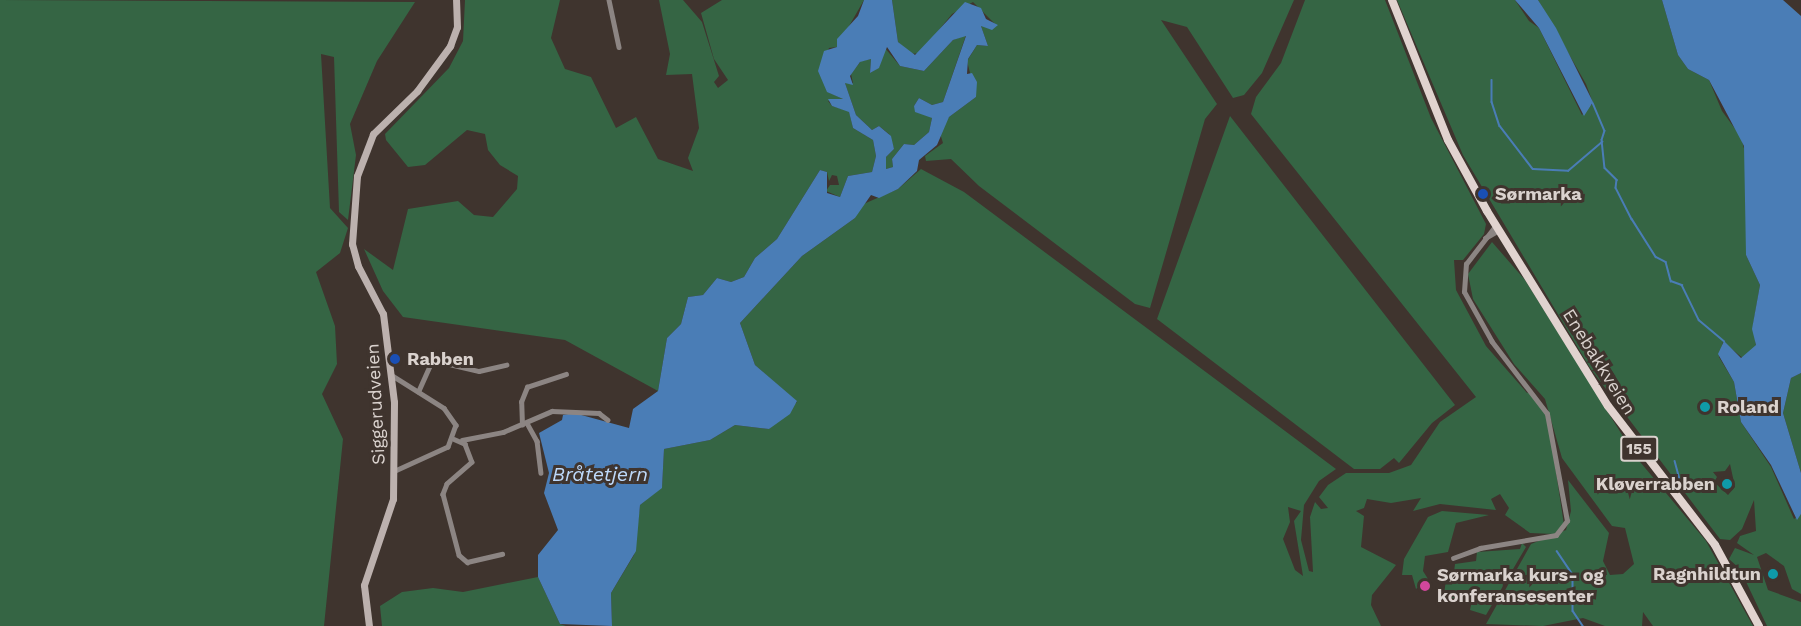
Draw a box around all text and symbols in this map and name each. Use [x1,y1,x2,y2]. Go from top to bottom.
place label: Sørmarka [1495,183,1582,205]
marker: Sørmarka [1476,187,1490,201]
street label: Enebakkveien [1558,305,1640,419]
street label: Siggerudveien [362,343,390,465]
place label: Rabben [407,348,474,370]
marker: Rabben [388,352,402,366]
place label: Roland [1717,396,1779,418]
marker: Roland [1698,400,1712,414]
road number: 155 [1620,436,1658,462]
water label: Bråtetjern [552,462,648,486]
place label: Kløverrabben [1596,473,1715,495]
marker: Kløverrabben [1720,477,1734,491]
place label: Ragnhildtun [1653,563,1761,585]
place label: Sørmarka kurs- og konferansesenter [1437,565,1604,608]
marker: Ragnhildtun [1766,567,1780,581]
marker: Sørmarka kurs- og konferansesenter [1418,579,1432,593]

